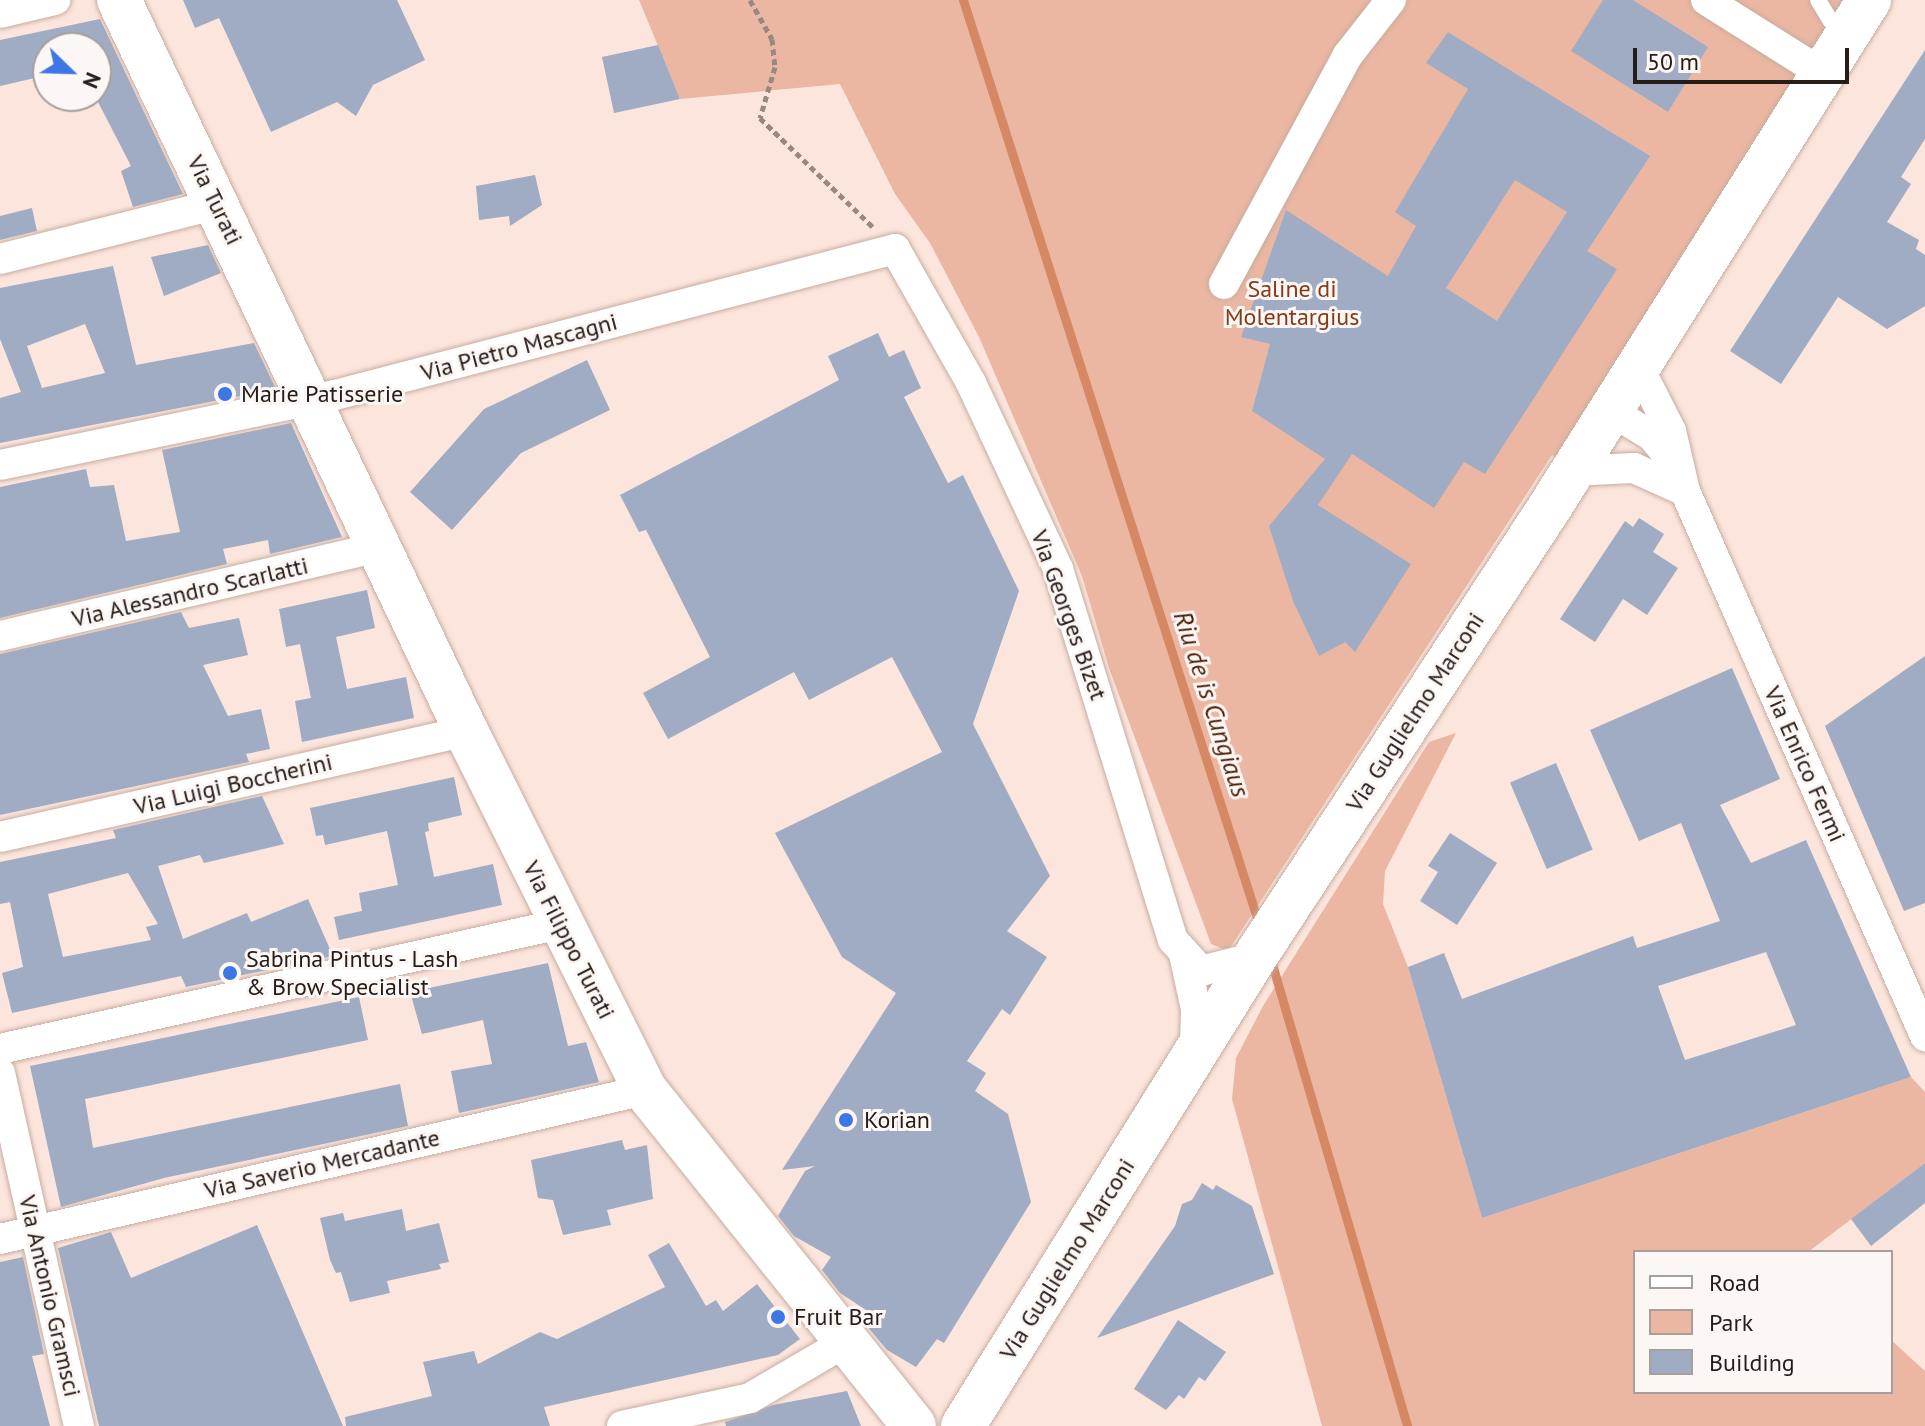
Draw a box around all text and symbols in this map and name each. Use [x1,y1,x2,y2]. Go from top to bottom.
north arrow [32,32,112,112]
scale bar [1637,32,1853,82]
text: 50 m [1647,46,1699,77]
text: N [77,68,108,93]
street label: Via Turati [181,150,249,250]
park label: Saline di Molentargius [1225,275,1359,331]
street label: Via Pietro Mascagni [418,307,620,387]
place label: Marie Patisserie [241,380,403,408]
marker: Marie Patisserie [216,385,234,403]
street label: Via Georges Bizet [1025,526,1113,704]
street label: Via Alessandro Scarlatti [69,551,311,633]
water label: Riu de is Cungiaus [1167,607,1257,801]
street label: Via Guglielmo Marconi [1340,607,1490,817]
street label: Via Enrico Fermi [1758,682,1852,846]
street label: Via Luigi Boccherini [131,747,335,821]
street label: Via Filippo Turati [517,856,621,1024]
place label: Sabrina Pintus - Lash & Brow Specialist [246,945,462,1001]
marker: Sabrina Pintus - Lash & Brow Specialist [221,964,239,982]
place label: Korian [864,1106,930,1134]
marker: Korian [835,1109,857,1131]
street label: Via Saverio Mercadante [202,1123,442,1205]
street label: Via Guglielmo Marconi [993,1153,1141,1365]
street label: Via Antonio Gramsci [13,1192,87,1400]
legend [1633,1250,1893,1394]
text: Road [1709,1267,1760,1298]
place label: Fruit Bar [794,1303,883,1331]
text: Park [1709,1307,1753,1338]
marker: Fruit Bar [769,1308,787,1326]
text: Building [1709,1347,1795,1378]

